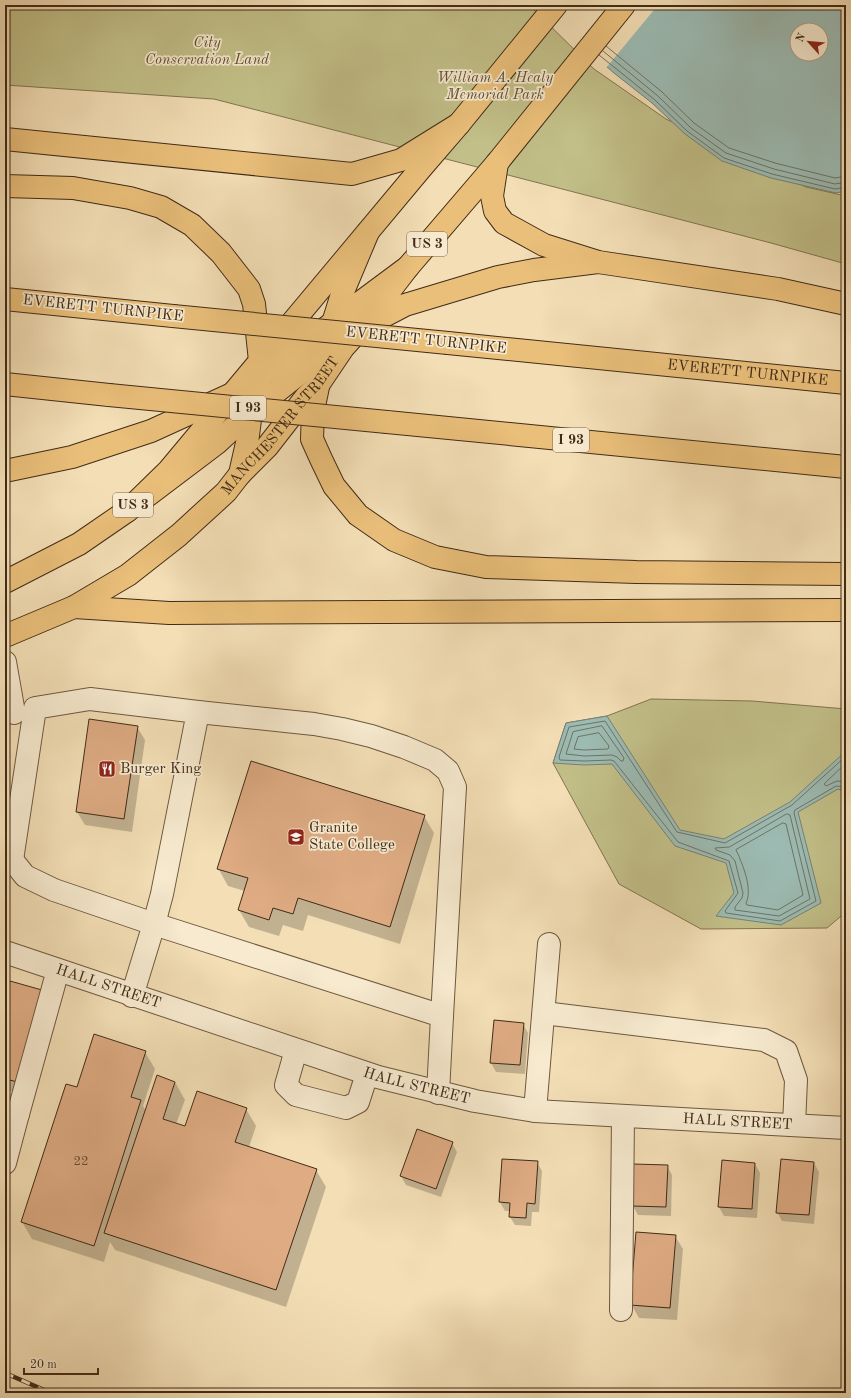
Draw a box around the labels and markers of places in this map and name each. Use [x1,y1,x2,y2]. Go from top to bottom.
restaurant icon: Burger King [97,759,117,779]
place label: Burger King [120,762,201,777]
place label: Granite State College [309,821,395,853]
school or university icon: Granite State College [286,827,306,847]

